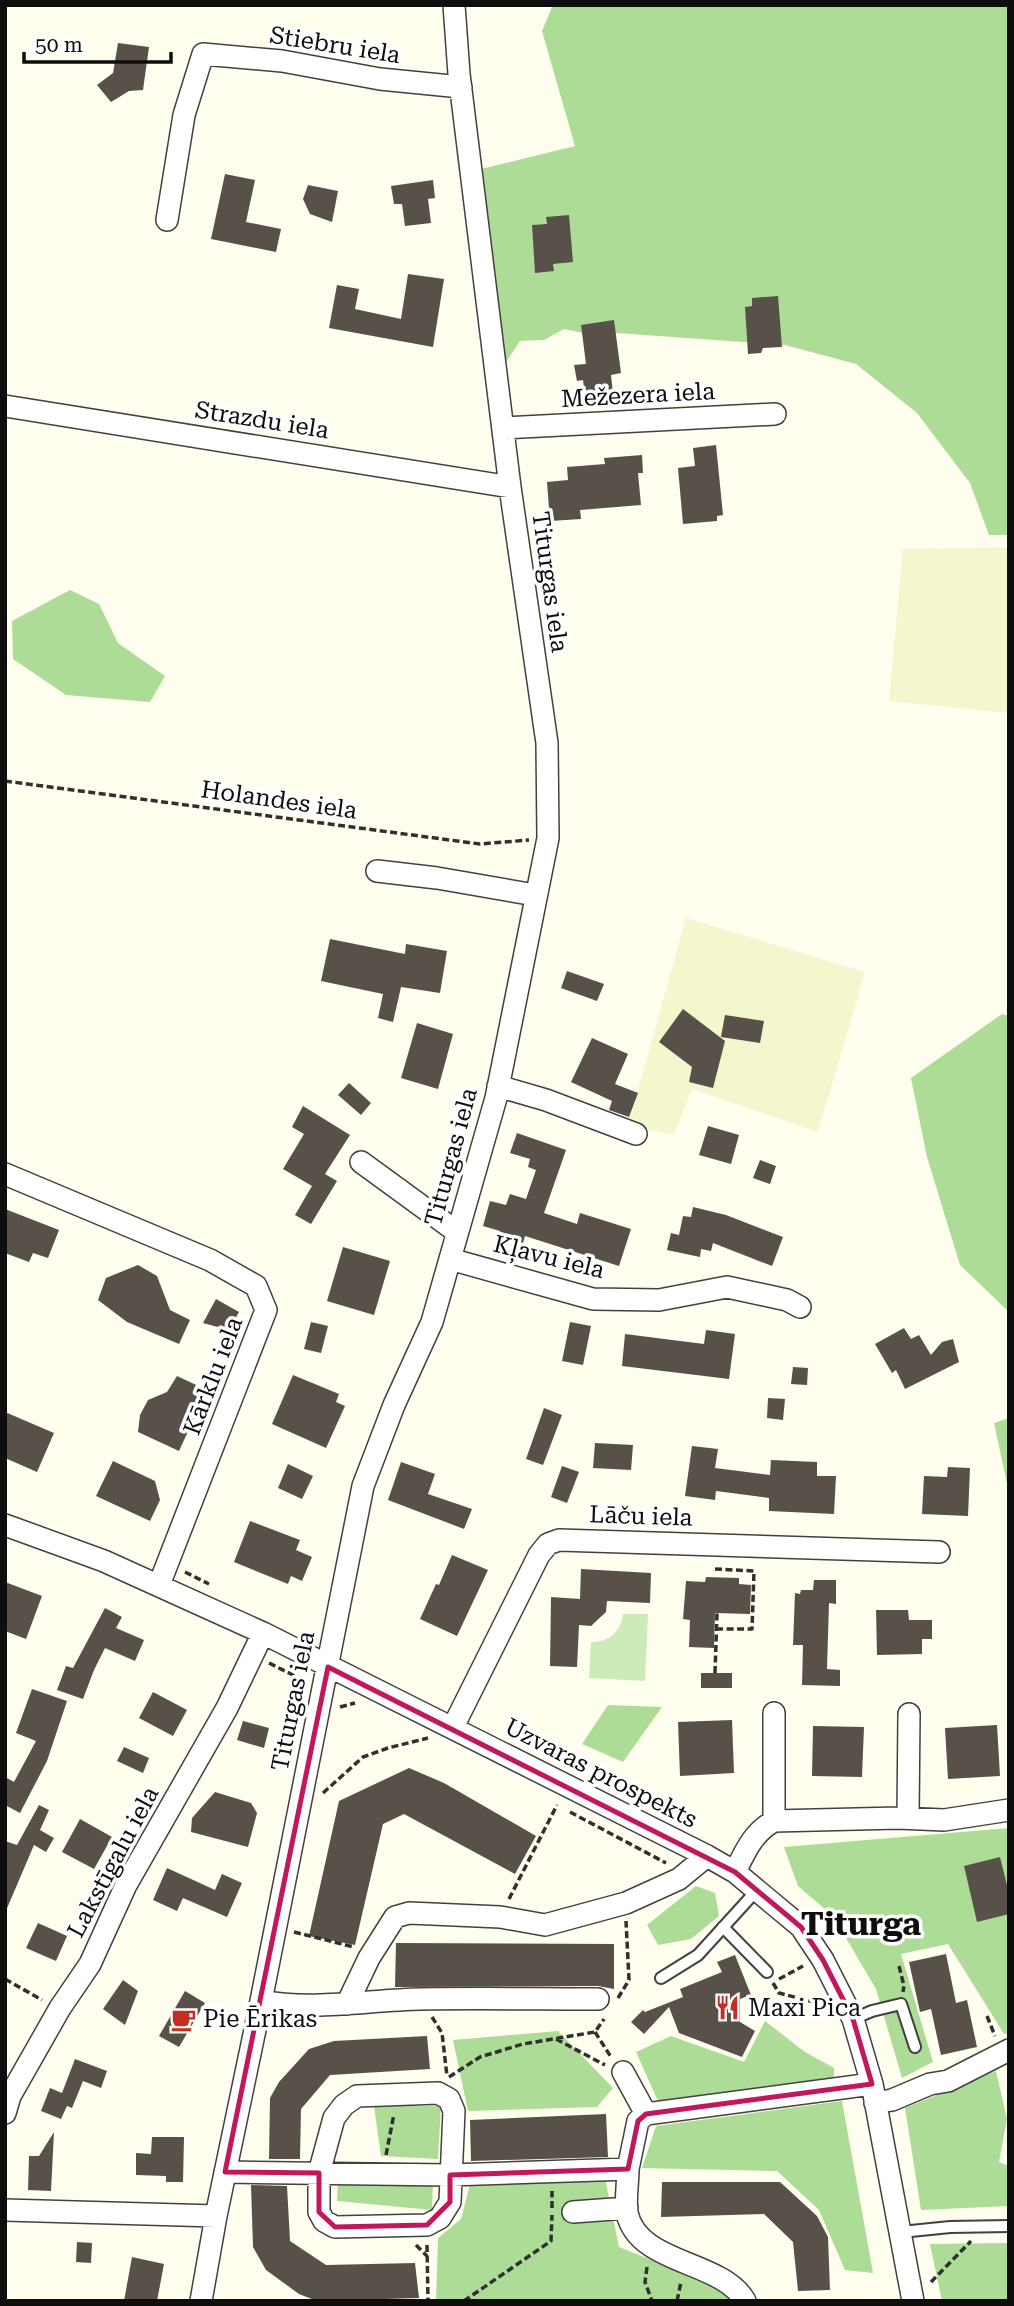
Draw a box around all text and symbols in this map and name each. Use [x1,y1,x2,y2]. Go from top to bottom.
scale bar [24,21,172,65]
street label: Stiebru iela [268,21,402,69]
text: 50 m [35,33,83,57]
street label: Mežezera iela [560,377,716,413]
street label: Strazdu iela [193,396,331,444]
street label: Titurgas iela [526,510,574,654]
street label: Holandes iela [199,775,359,825]
street label: Titurgas iela [419,1085,483,1229]
street label: Kļavu iela [490,1230,607,1286]
street label: Kārklu iela [178,1313,248,1439]
street label: Lāču iela [589,1500,693,1532]
street label: Titurgas iela [266,1629,320,1773]
street label: Uzvaras prospekts [500,1712,702,1834]
street label: Lakstīgalu iela [61,1782,165,1942]
district label: Titurga [801,1905,921,1943]
restaurant icon: Maxi Pica [714,1994,742,2022]
place label: Maxi Pica [748,1994,861,2022]
cafe icon: Pie Ērikas [169,2005,197,2033]
place label: Pie Ērikas [203,2005,317,2033]

